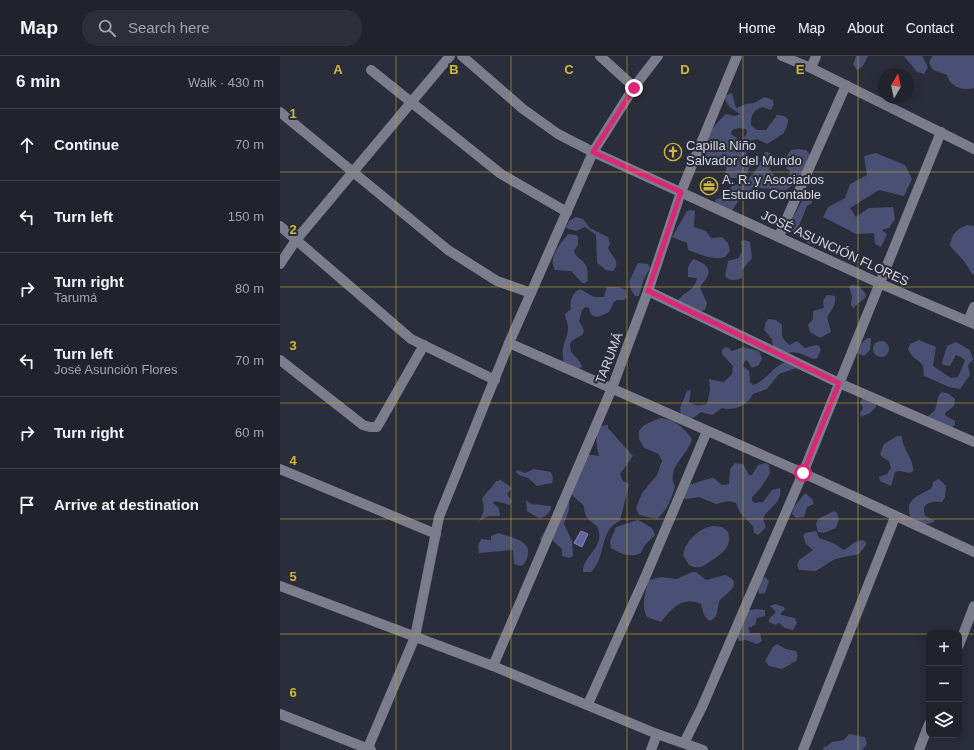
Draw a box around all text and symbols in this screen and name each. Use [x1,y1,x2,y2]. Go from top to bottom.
search box [82,10,362,46]
text: Map [20,17,58,38]
icon: search [96,17,118,39]
text: Search here [128,19,210,36]
text: Home [739,20,776,36]
text: Map [798,20,825,36]
text: About [847,20,884,36]
text: Contact [906,20,954,36]
text: A [333,62,343,77]
text: B [449,62,459,77]
text: C [564,62,574,77]
text: D [680,62,690,77]
text: E [796,62,805,77]
north arrow [878,68,914,104]
text: 6 min [16,72,60,91]
text: Walk · 430 m [188,75,264,90]
route end [625,79,643,97]
text: 1 [289,106,297,121]
icon: ahead [16,134,38,156]
text: Continue [54,136,119,153]
text: 70 m [235,137,264,152]
place label: Capilla Niño Salvador del Mundo [686,138,802,168]
church icon: Capilla Niño Salvador del Mundo [663,142,683,162]
place label: A. R. y Asociados Estudio Contable [722,172,824,202]
office icon: A. R. y Asociados Estudio Contable [699,176,719,196]
icon: left [16,206,38,228]
street label: JOSÉ ASUNCIÓN FLORES [759,207,911,289]
text: Turn left [54,208,113,225]
text: 150 m [228,209,264,224]
text: 2 [289,222,297,237]
text: Turn right [54,273,124,290]
icon: right [16,278,38,300]
text: 80 m [235,281,264,296]
text: Tarumá [54,290,97,305]
street label: TARUMÁ [592,330,626,386]
text: 3 [289,338,297,353]
text: Turn left [54,345,113,362]
icon: left [16,350,38,372]
text: 70 m [235,353,264,368]
text: José Asunción Flores [54,362,178,377]
icon: right [16,422,38,444]
text: Turn right [54,424,124,441]
text: 60 m [235,425,264,440]
text: 4 [289,453,297,468]
route start [794,464,812,482]
icon: arrive [16,494,38,516]
text: Arrive at destination [54,496,199,513]
text: 5 [289,569,297,584]
map controls [926,630,962,738]
button: + [926,630,962,666]
button: − [926,666,962,702]
text: 6 [289,685,297,700]
button: layers [926,702,962,738]

